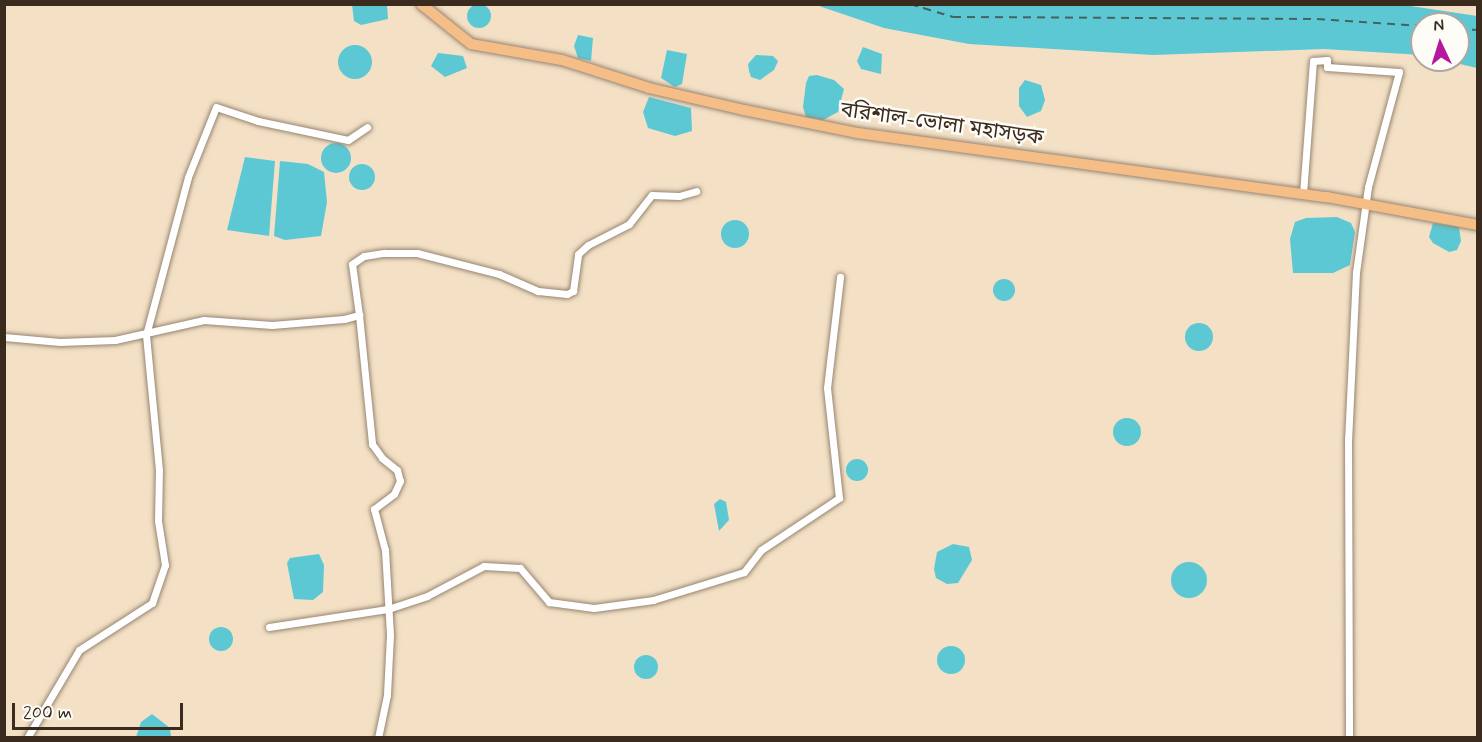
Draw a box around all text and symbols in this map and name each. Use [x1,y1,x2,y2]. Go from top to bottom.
north arrow [1410,12,1470,72]
text: N [1433,15,1445,36]
street label: বরিশাল-ভোলা মহাসড়ক [839,97,1045,151]
scale bar [15,691,186,729]
text: 200 m [23,701,72,725]

